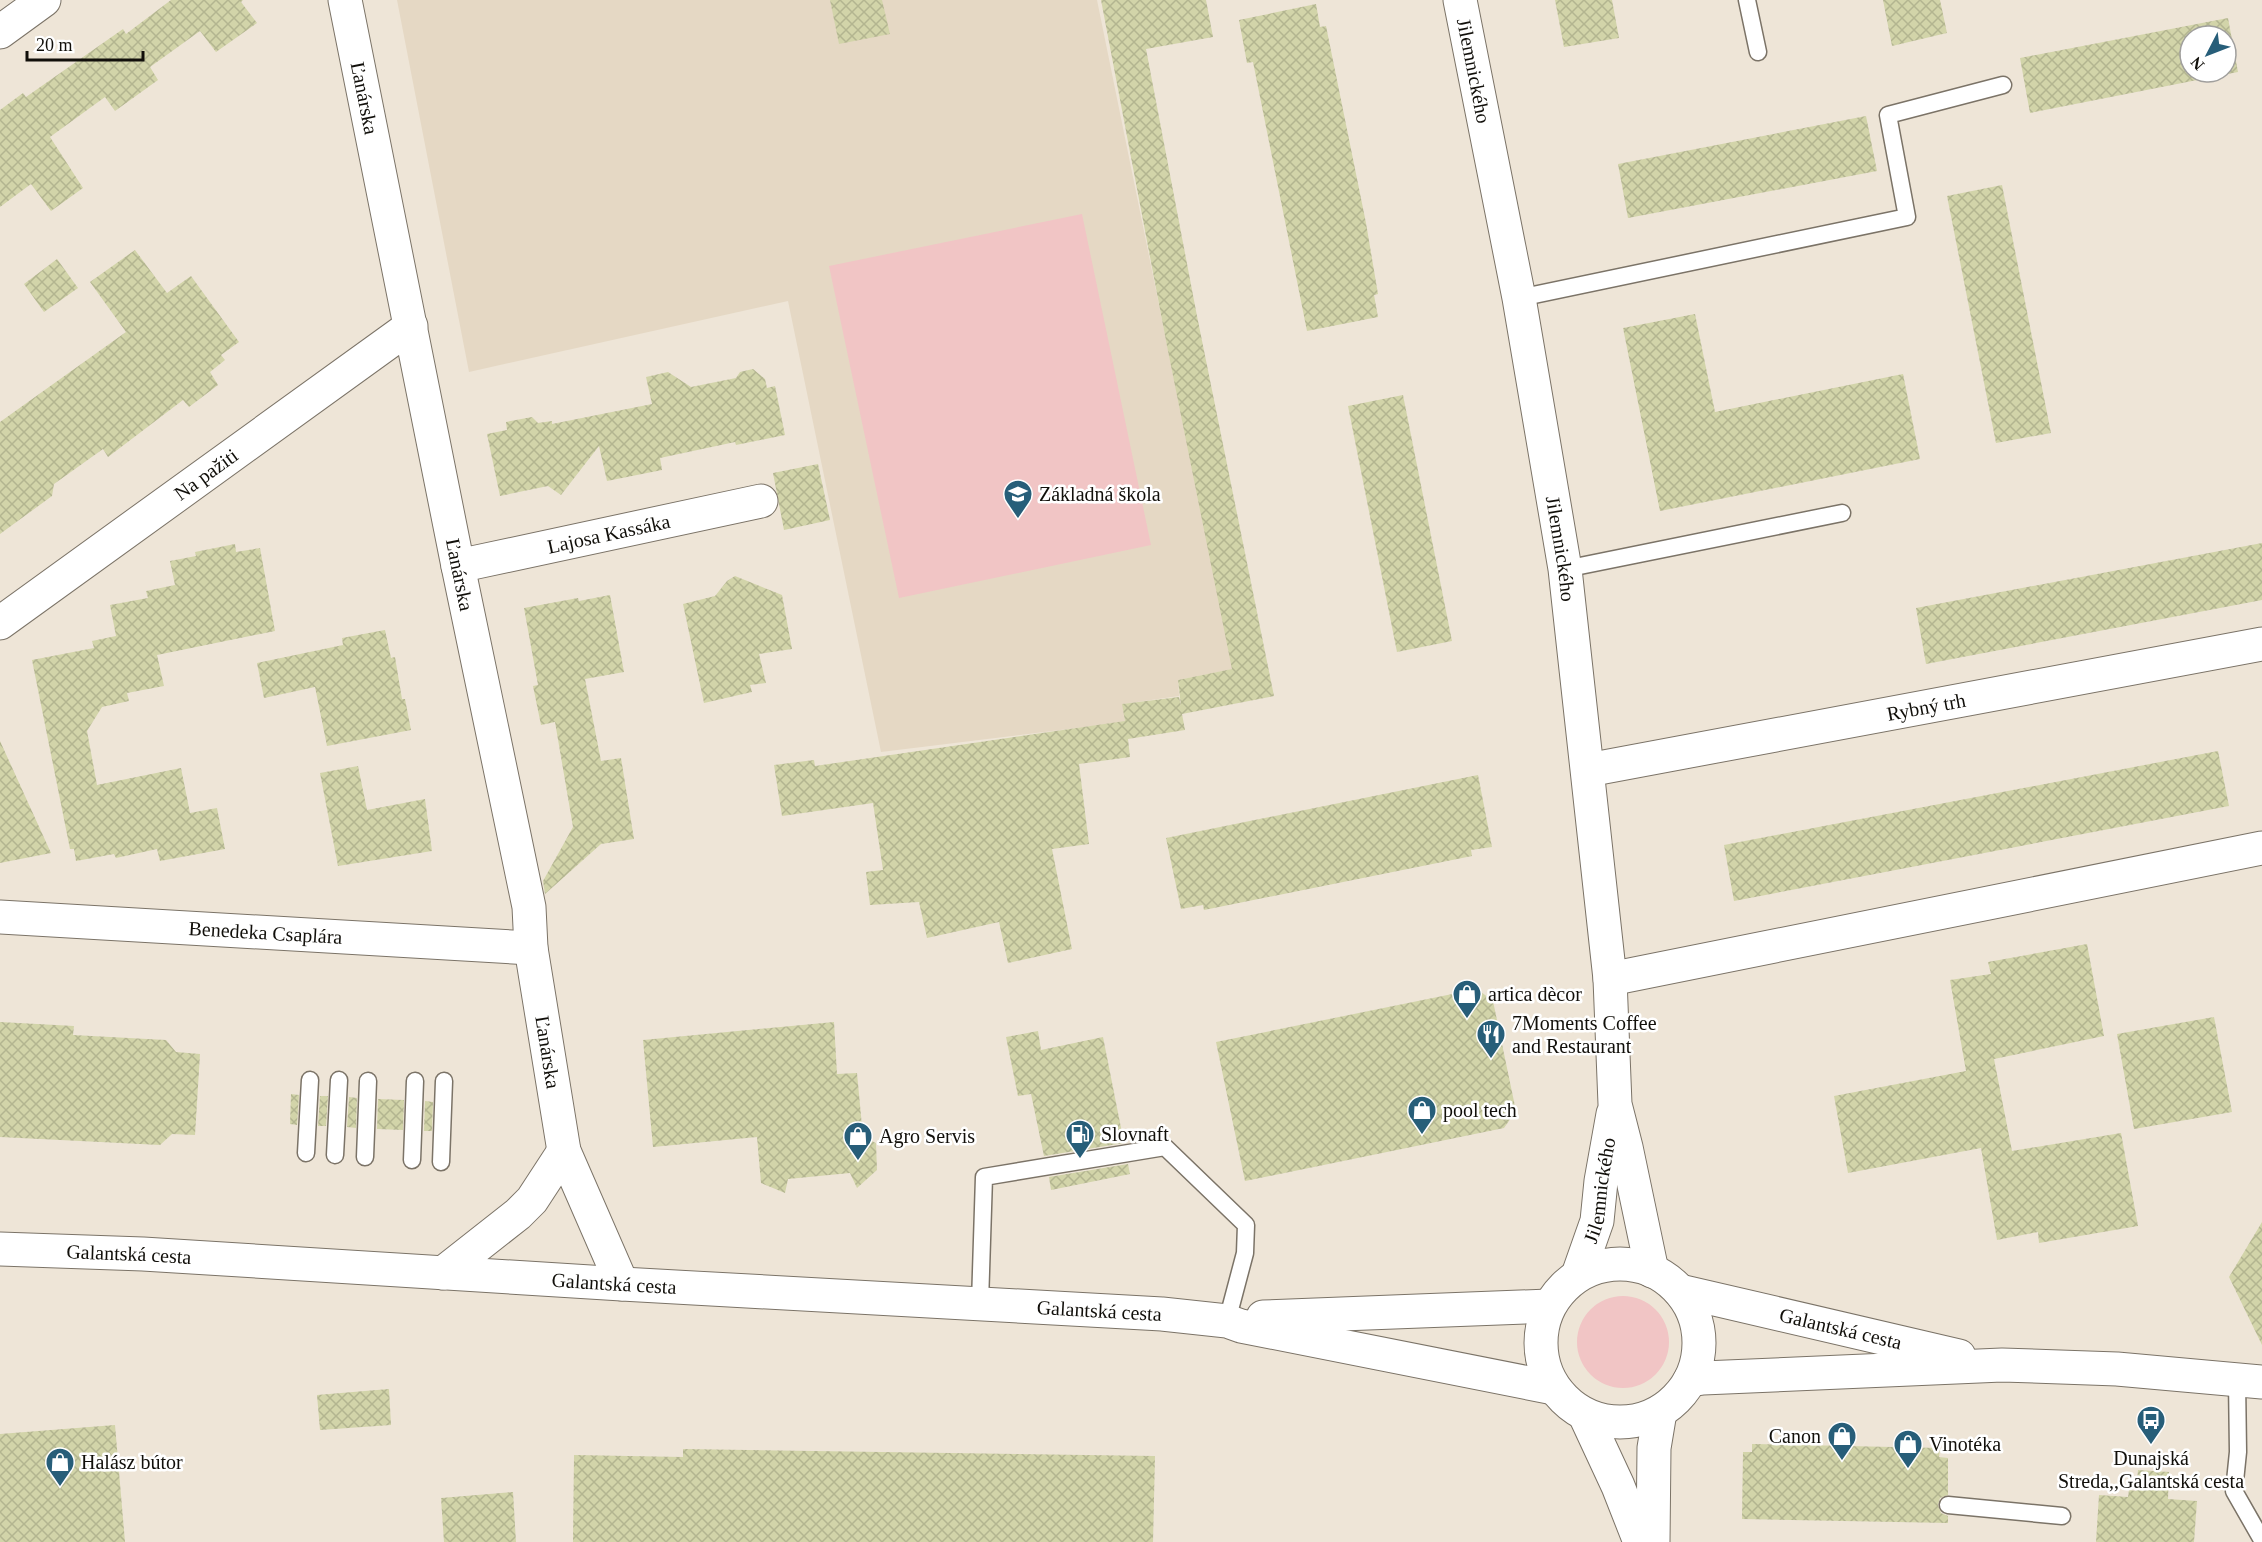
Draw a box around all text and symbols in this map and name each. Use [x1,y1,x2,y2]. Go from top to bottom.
street label: Jilemnického [1453,16,1495,125]
scale bar [27,24,142,62]
north arrow [2178,24,2238,84]
text: 20 m [36,35,73,55]
text: N [2187,53,2207,74]
street label: Ľanárska [347,60,383,136]
street label: Na pažiti [170,444,242,504]
school or university icon: Základná škola [1002,478,1034,520]
place label: Základná škola [1039,483,1161,505]
street label: Jilemnického [1542,494,1580,603]
street label: Lajosa Kassáka [545,510,672,558]
street label: Ľanárska [442,537,478,613]
street label: Rybný trh [1885,689,1967,725]
street label: Benedeka Csaplára [188,917,343,948]
shop icon: artica dècor [1451,978,1483,1020]
place label: artica dècor [1488,983,1582,1005]
place label: 7Moments Coffee and Restaurant [1512,1012,1657,1057]
street label: Ľanárska [531,1014,565,1090]
restaurant icon: 7Moments Coffee and Restaurant [1475,1018,1507,1060]
shop icon: pool tech [1406,1094,1438,1136]
place label: pool tech [1443,1099,1517,1122]
fuel station icon: Slovnaft [1064,1118,1096,1160]
shop icon: Agro Servis [842,1120,874,1162]
place label: Slovnaft [1101,1123,1169,1145]
place label: Agro Servis [879,1125,975,1148]
street label: Jilemnického [1579,1136,1620,1246]
street label: Galantská cesta [66,1240,192,1268]
street label: Galantská cesta [551,1269,677,1298]
street label: Galantská cesta [1036,1296,1162,1325]
street label: Galantská cesta [1777,1304,1904,1353]
bus stop icon: Dunajská Streda,,Galantská cesta [2135,1404,2167,1446]
shop icon: Canon [1826,1420,1858,1462]
place label: Canon [1769,1425,1821,1447]
shop icon: Vinotéka [1892,1428,1924,1470]
place label: Vinotéka [1929,1433,2001,1455]
shop icon: Halász bútor [44,1446,76,1488]
place label: Dunajská Streda,,Galantská cesta [2058,1447,2244,1492]
place label: Halász bútor [81,1451,183,1473]

